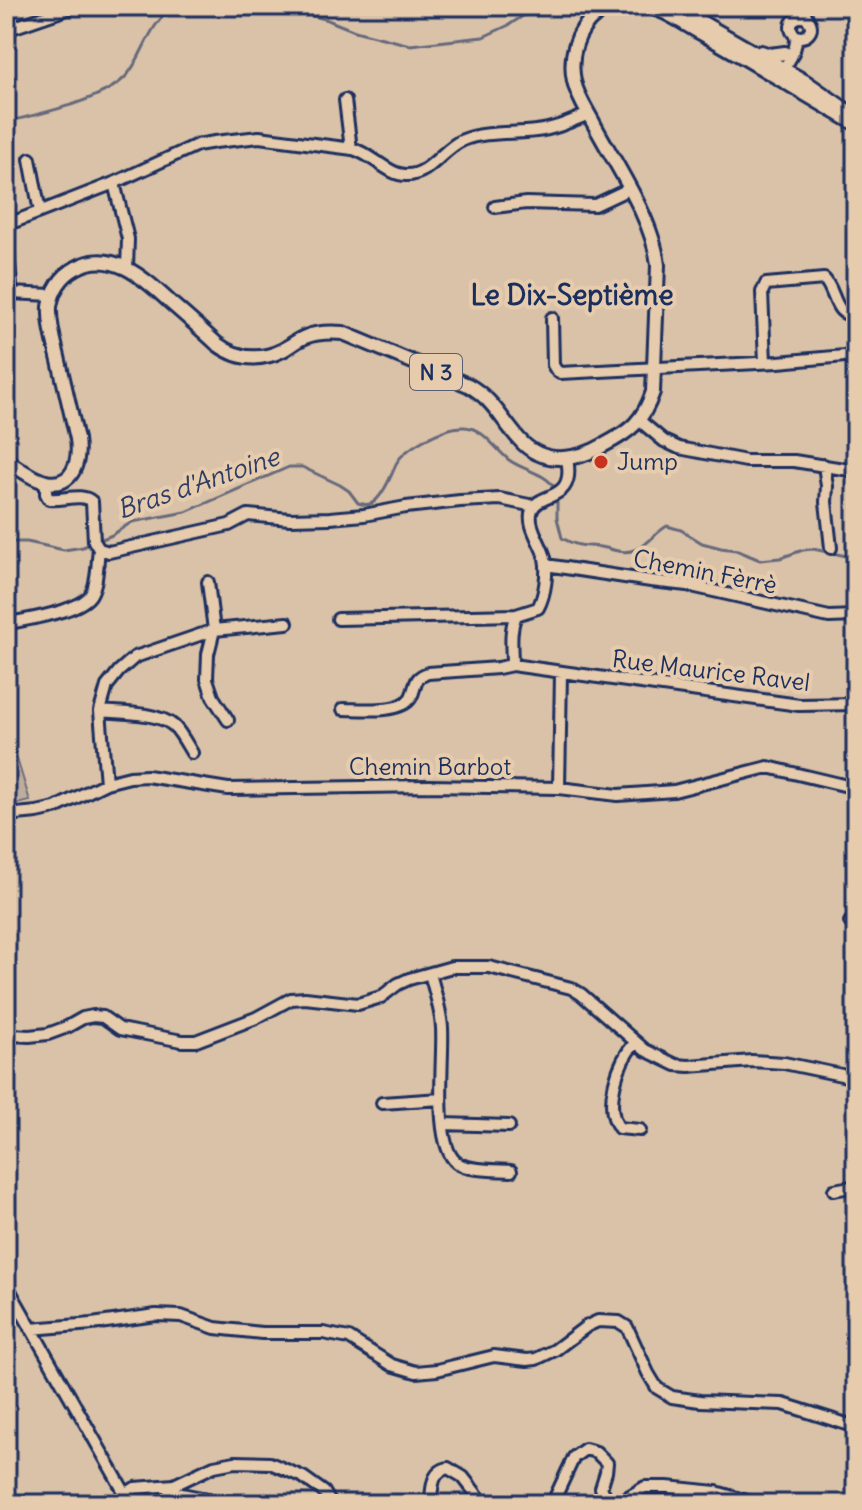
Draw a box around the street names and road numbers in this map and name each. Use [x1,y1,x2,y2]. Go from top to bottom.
road number: N 3 [410,354,462,390]
street label: Chemin Fèrrè [631,542,780,600]
street label: Rue Maurice Ravel [611,643,812,697]
street label: Chemin Barbot [349,751,511,781]

